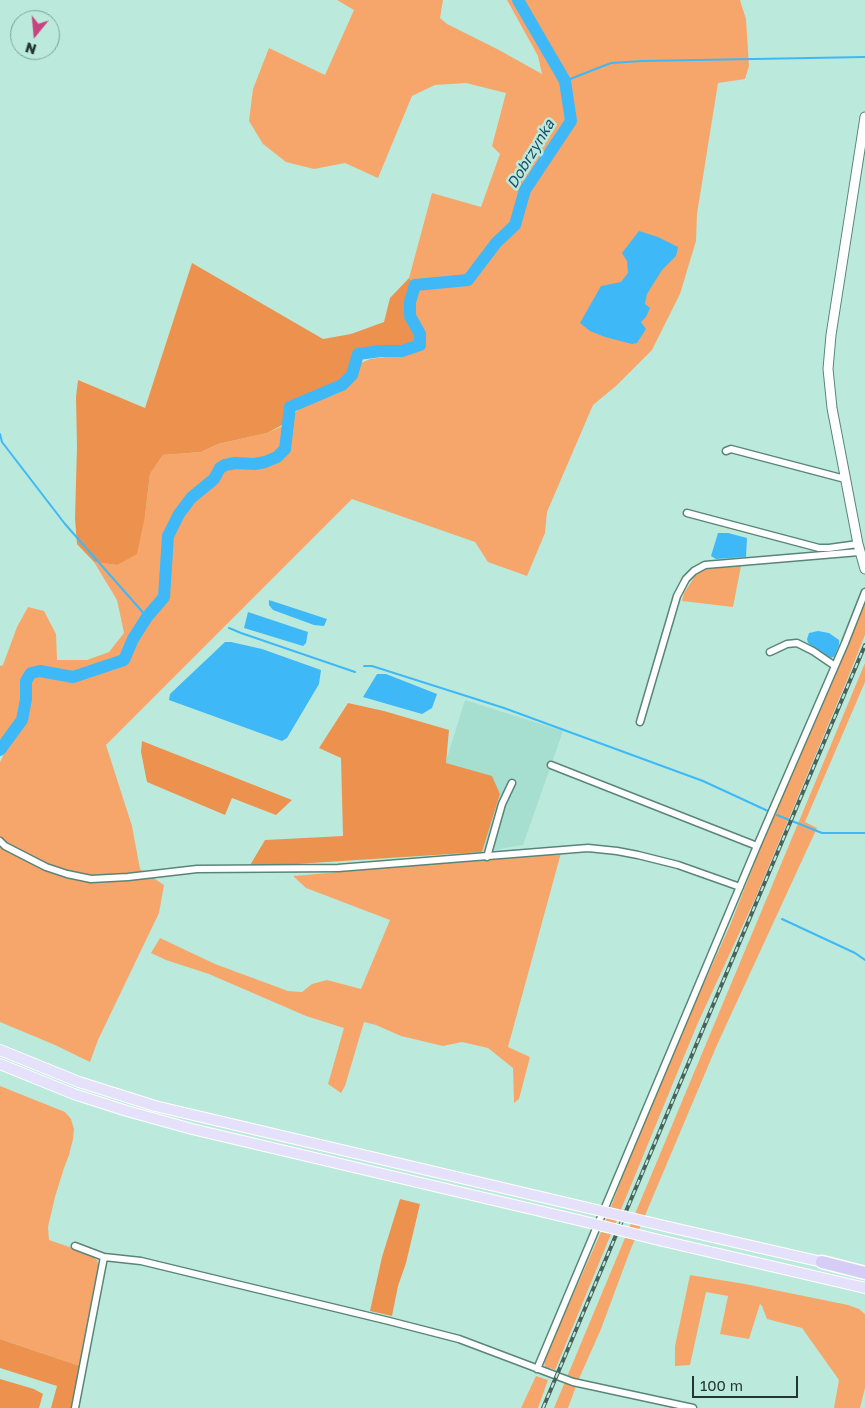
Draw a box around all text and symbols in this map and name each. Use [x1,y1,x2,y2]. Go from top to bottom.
north arrow [10,10,60,60]
text: N [23,39,38,59]
water label: Dobrzynka [503,116,559,192]
scale bar [695,1366,801,1398]
text: 100 m [700,1376,743,1394]

